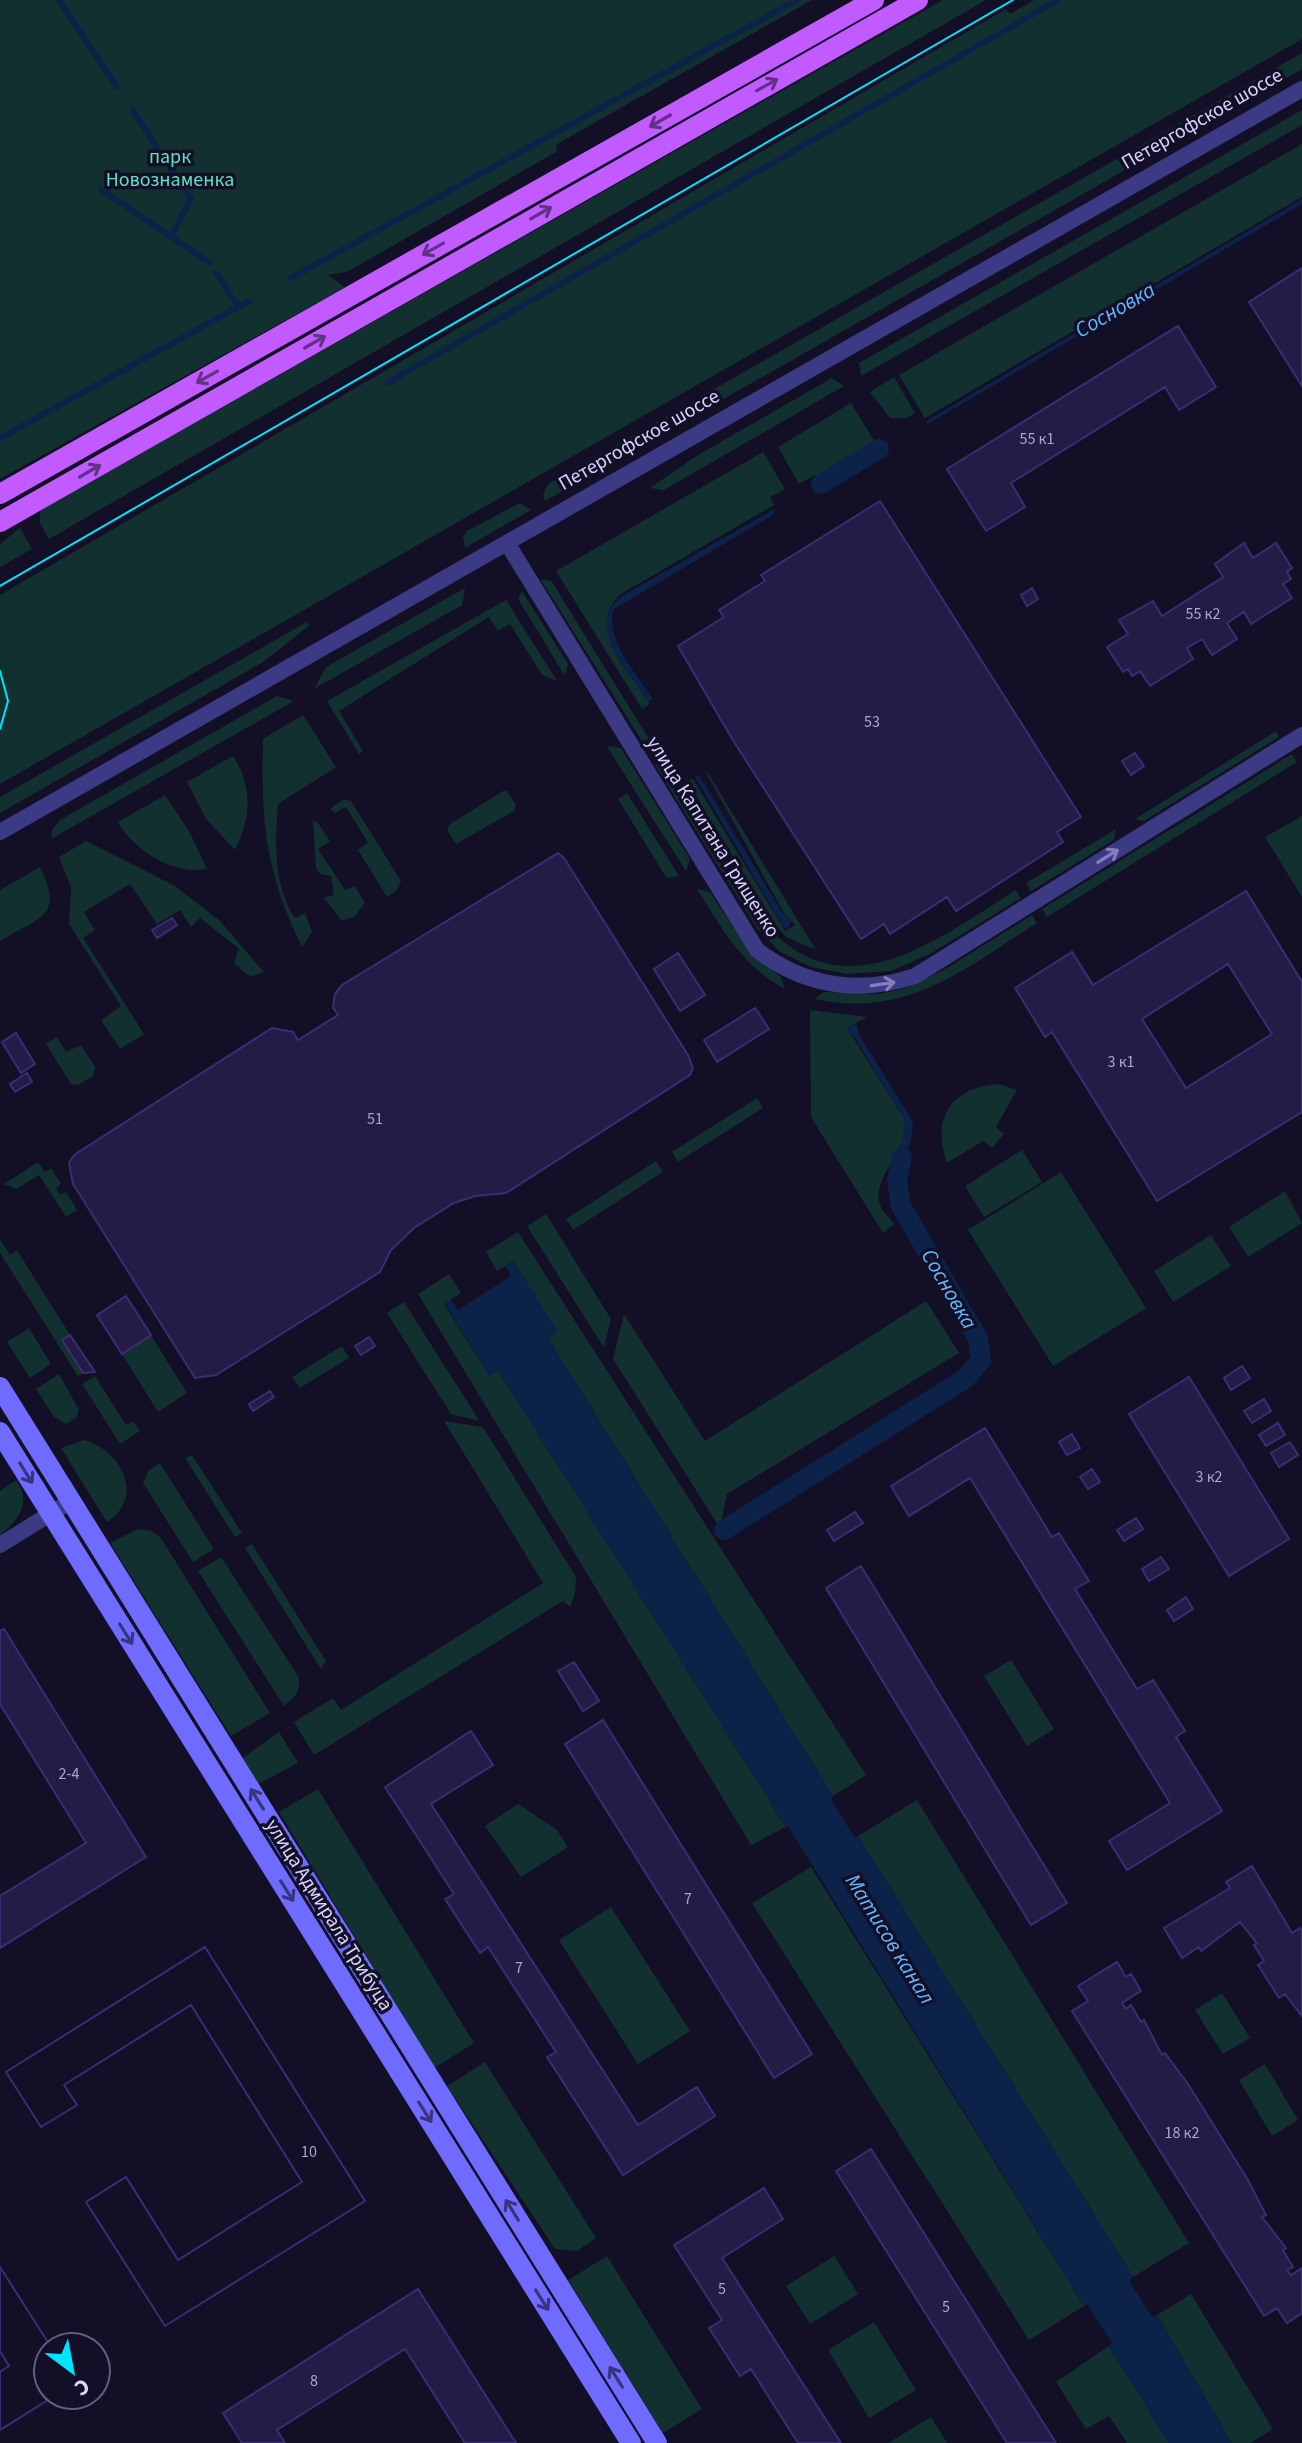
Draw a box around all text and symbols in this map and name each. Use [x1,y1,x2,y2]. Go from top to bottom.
street label: Петергофское шоссе [1116,61,1288,177]
one-way arrow [755,77,779,92]
one-way arrow [648,114,672,129]
park label: парк Новознаменка [106,143,234,194]
one-way arrow [529,205,553,220]
one-way arrow [422,242,446,258]
water label: Сосновка [1069,274,1161,346]
one-way arrow [303,334,327,349]
one-way arrow [196,369,219,385]
street label: Петергофское шоссе [553,382,725,498]
house number: 55 к1 [1020,428,1055,450]
one-way arrow [77,463,101,478]
house number: 55 к2 [1186,603,1221,625]
house number: 53 [864,711,880,733]
street label: улица Капитана Грищенко [640,731,786,943]
one-way arrow [1096,848,1119,864]
one-way arrow [870,976,895,991]
house number: 3 к1 [1107,1051,1135,1073]
house number: 51 [367,1108,383,1130]
water label: Сосновка [913,1243,985,1335]
one-way arrow [18,1461,34,1484]
house number: 3 к2 [1195,1466,1223,1488]
one-way arrow [119,1622,135,1645]
house number: 2-4 [59,1763,79,1785]
one-way arrow [248,1788,264,1811]
street label: улица Адмирала Трибуца [258,1814,400,2016]
water label: Матисов канал [837,1867,943,2011]
one-way arrow [278,1880,295,1902]
house number: 7 [684,1888,692,1910]
house number: 7 [515,1957,523,1979]
one-way arrow [417,2100,433,2123]
house number: 18 к2 [1165,2122,1200,2144]
house number: 10 [301,2141,317,2163]
one-way arrow [504,2199,520,2222]
house number: 5 [718,2278,726,2300]
one-way arrow [535,2288,551,2311]
house number: 5 [942,2296,950,2318]
north arrow [32,2331,112,2411]
one-way arrow [608,2366,624,2389]
text: С [68,2370,96,2404]
house number: 8 [310,2370,318,2392]

